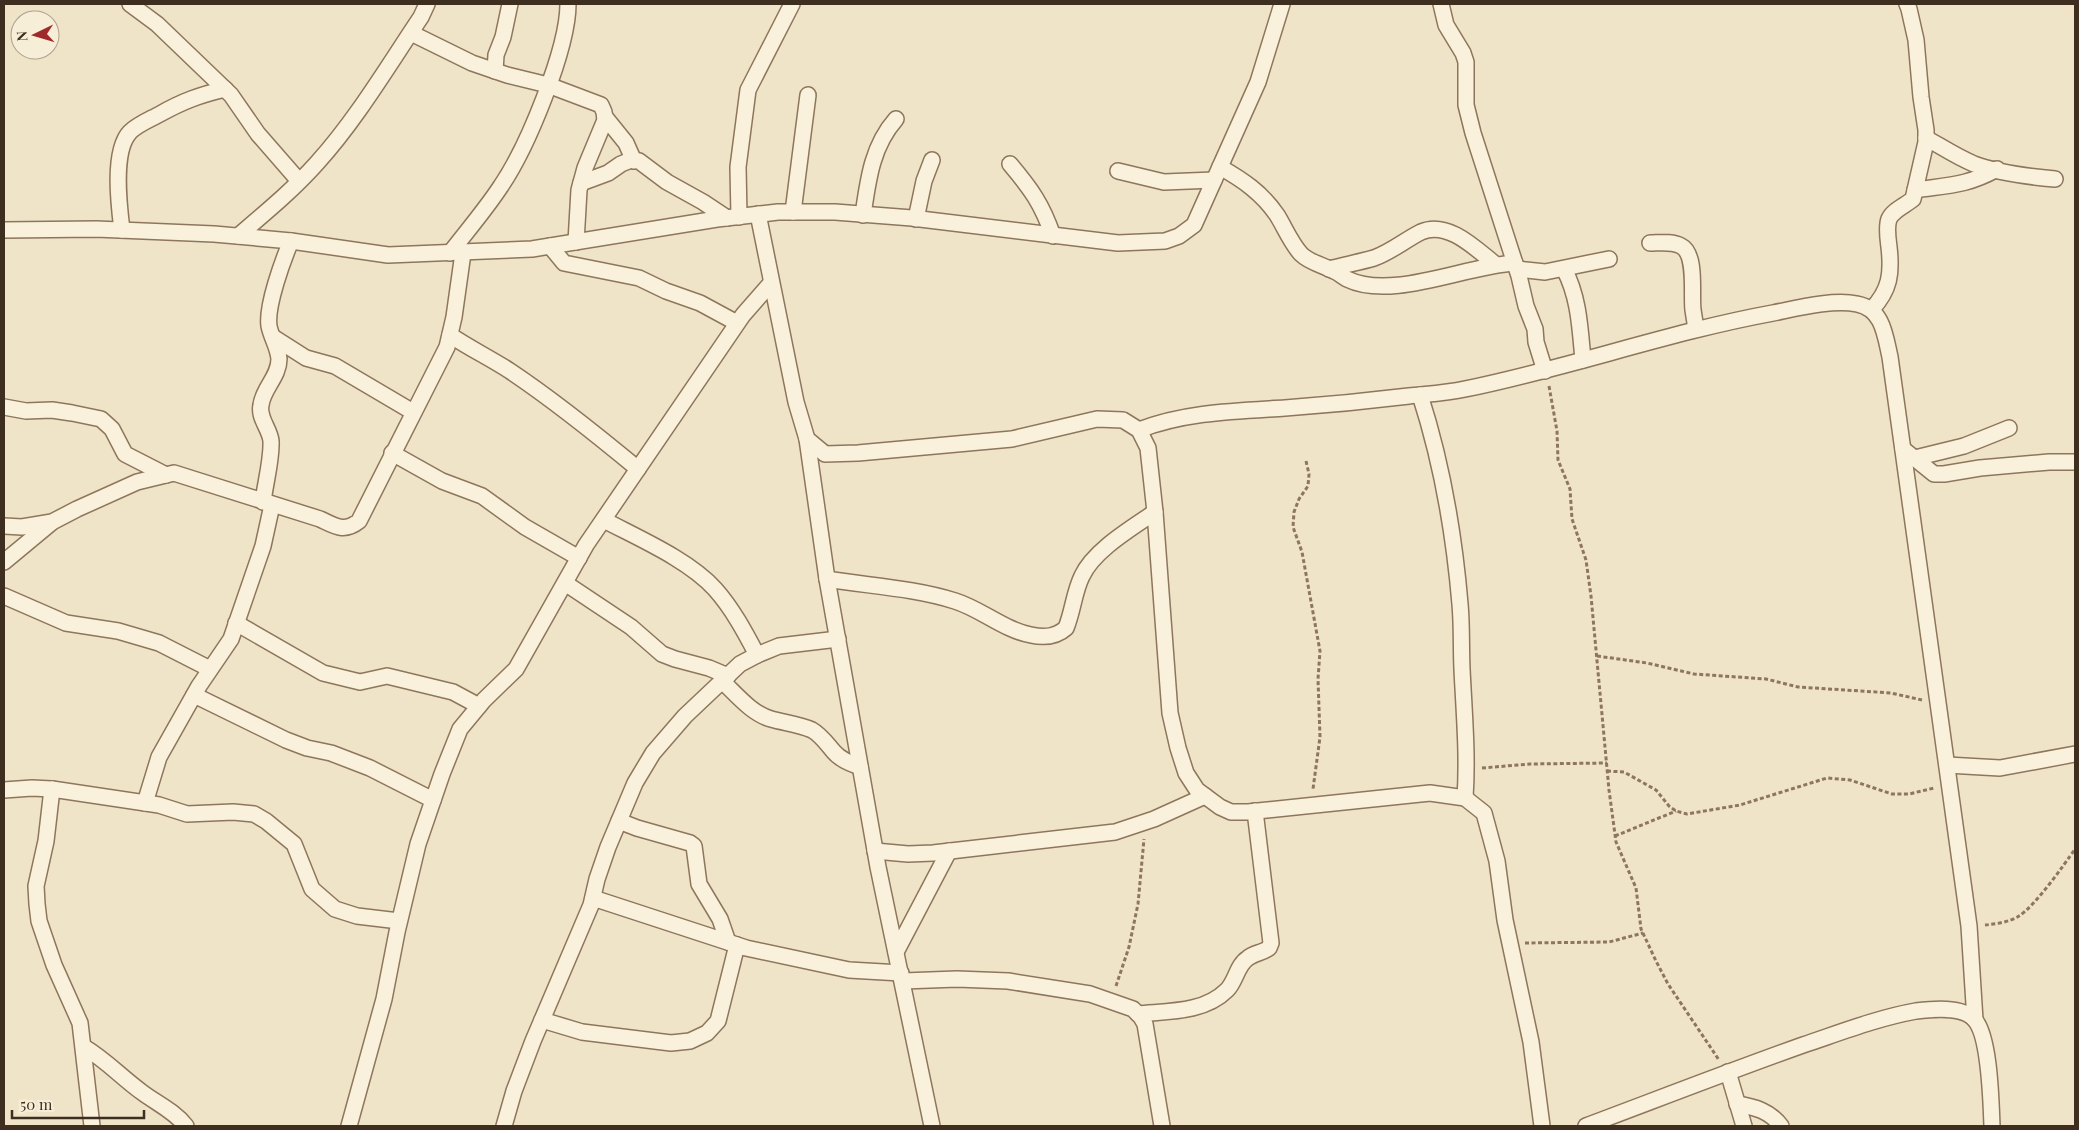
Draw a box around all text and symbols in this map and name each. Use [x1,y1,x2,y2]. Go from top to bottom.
north arrow [10,10,60,60]
text: N [12,30,31,42]
scale bar [12,1088,145,1120]
text: 50 m [20,1094,53,1114]

